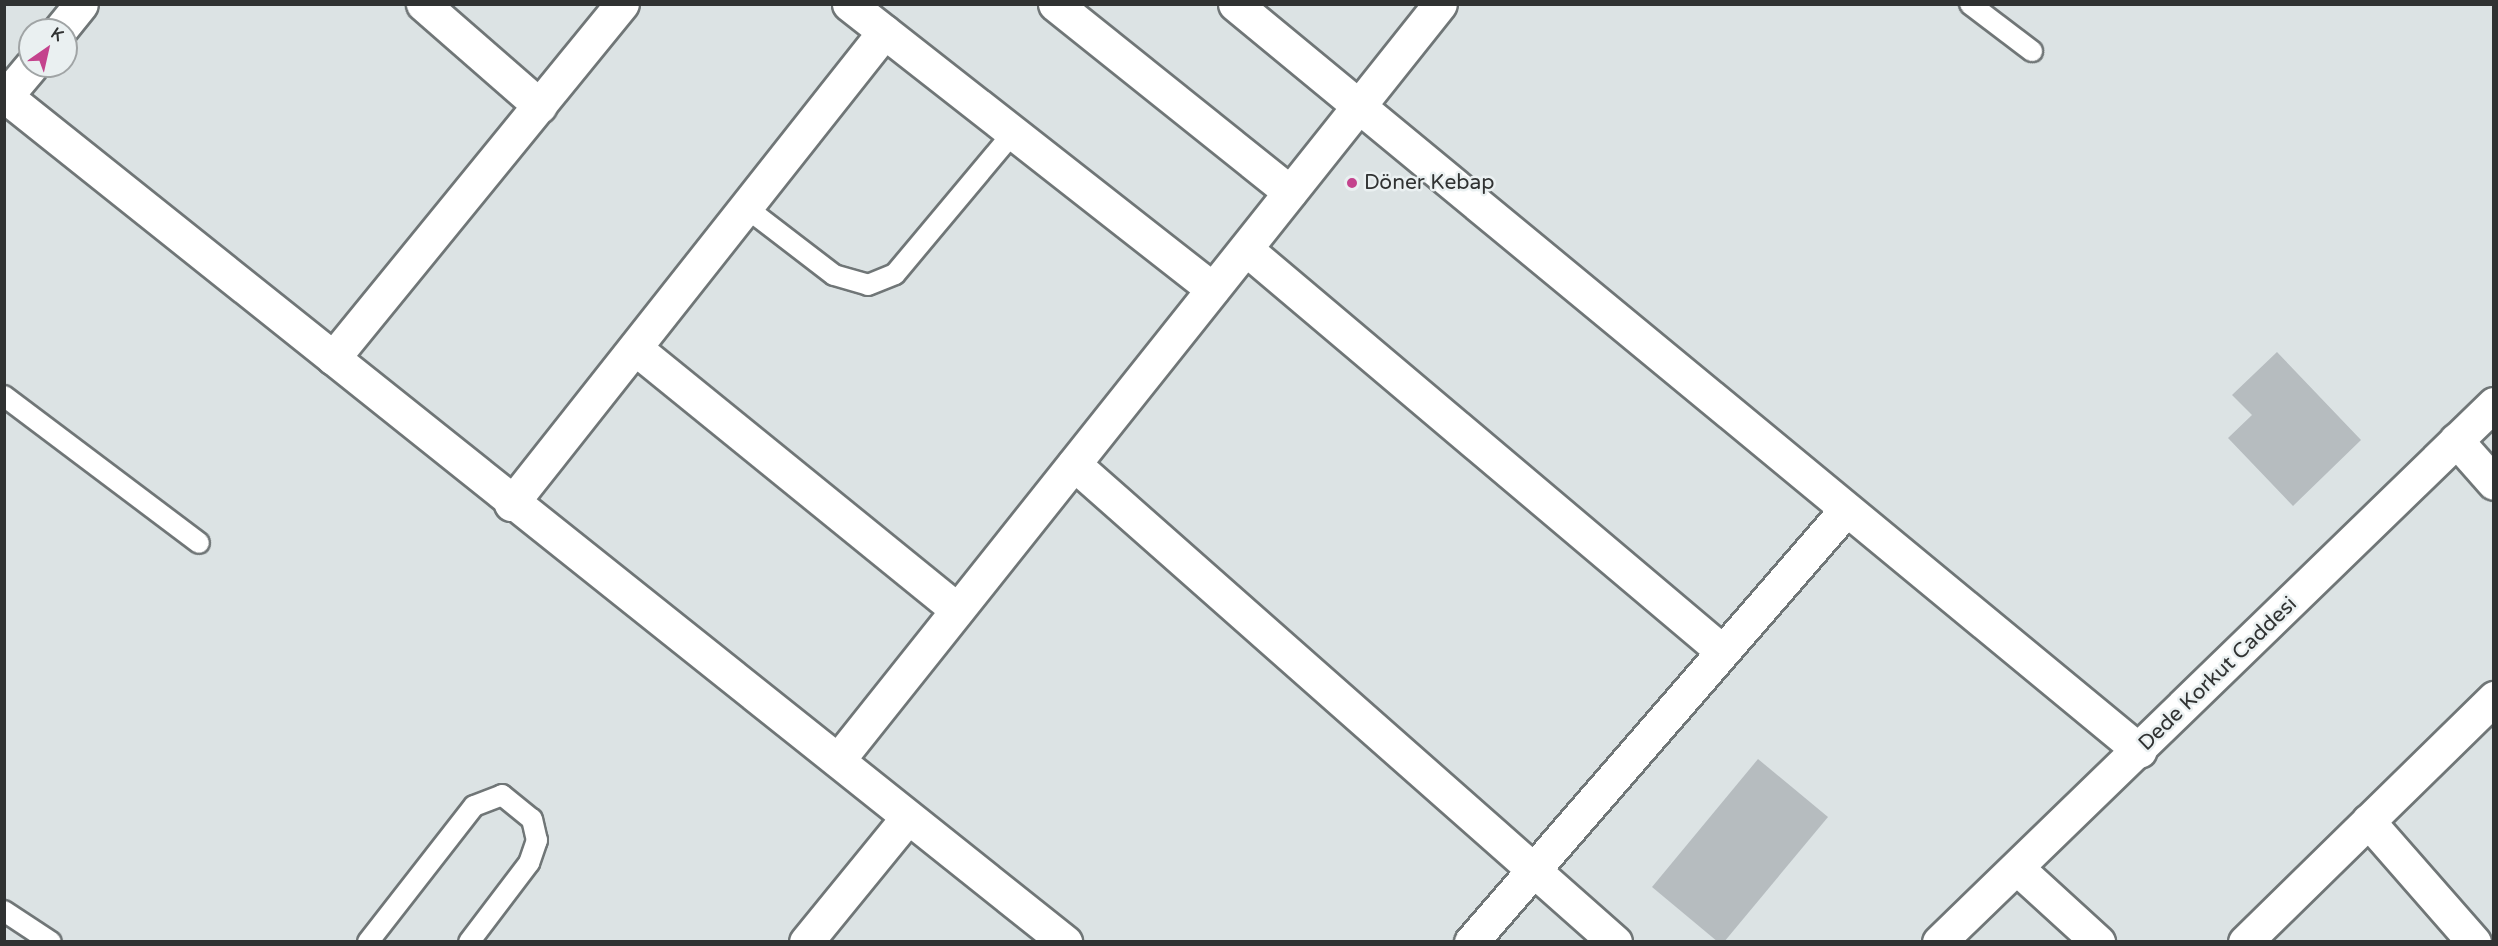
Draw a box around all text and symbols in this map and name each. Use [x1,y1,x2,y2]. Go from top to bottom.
north arrow [18,18,78,78]
text: K [47,23,67,46]
place label: Döner Kebap [1364,170,1495,196]
marker: Döner Kebap [1345,176,1359,190]
street label: Dede Korkut Caddesi [2134,592,2302,756]

